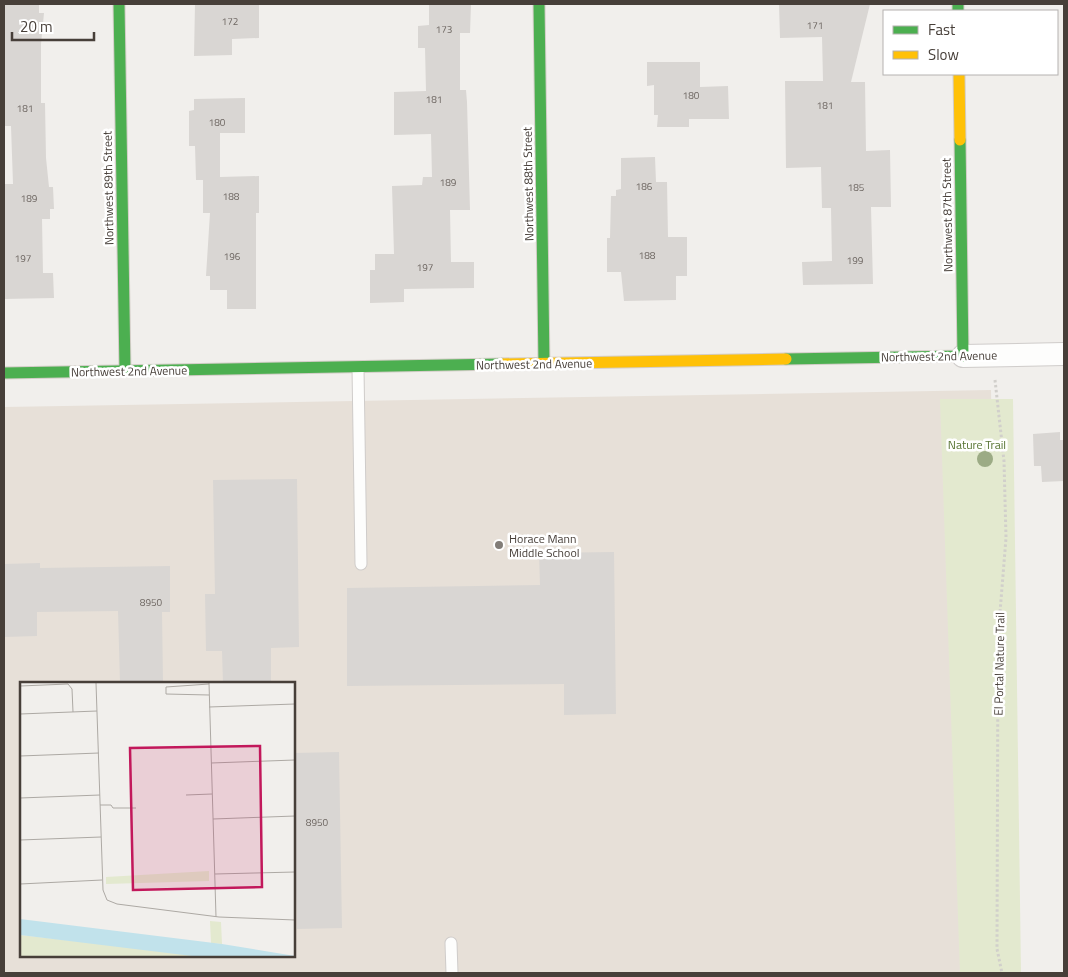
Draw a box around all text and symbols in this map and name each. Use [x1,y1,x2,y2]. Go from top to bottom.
scale bar [12,10,95,42]
legend [883,10,1058,75]
house number: 172 [222,14,238,29]
text: 20 m [20,15,53,38]
house number: 171 [807,18,823,33]
text: Fast [928,18,956,41]
house number: 173 [436,22,452,37]
text: Slow [928,43,959,66]
house number: 180 [683,88,700,103]
house number: 181 [426,92,442,107]
house number: 181 [817,98,833,113]
house number: 181 [17,101,33,116]
house number: 180 [209,115,226,130]
street label: Northwest 88th Street [517,126,538,241]
street label: Northwest 89th Street [97,130,118,245]
street label: Northwest 87th Street [936,157,957,272]
house number: 189 [440,175,457,190]
house number: 186 [636,179,653,194]
house number: 185 [848,180,865,195]
house number: 188 [223,189,240,204]
house number: 189 [21,191,38,206]
house number: 188 [639,248,656,263]
house number: 196 [224,249,241,264]
house number: 197 [15,251,31,266]
house number: 199 [847,253,864,268]
house number: 197 [417,260,433,275]
street label: Northwest 2nd Avenue [881,345,997,367]
street label: Northwest 2nd Avenue [476,353,592,375]
street label: Northwest 2nd Avenue [71,360,187,382]
park label: Nature Trail [948,435,1006,454]
place label: Horace Mann Middle School [509,529,580,562]
marker: Horace Mann Middle School [493,539,505,551]
house number: 8950 [140,595,163,610]
street label: El Portal Nature Trail [989,612,1009,716]
inset map [20,682,295,957]
house number: 8950 [306,815,329,830]

